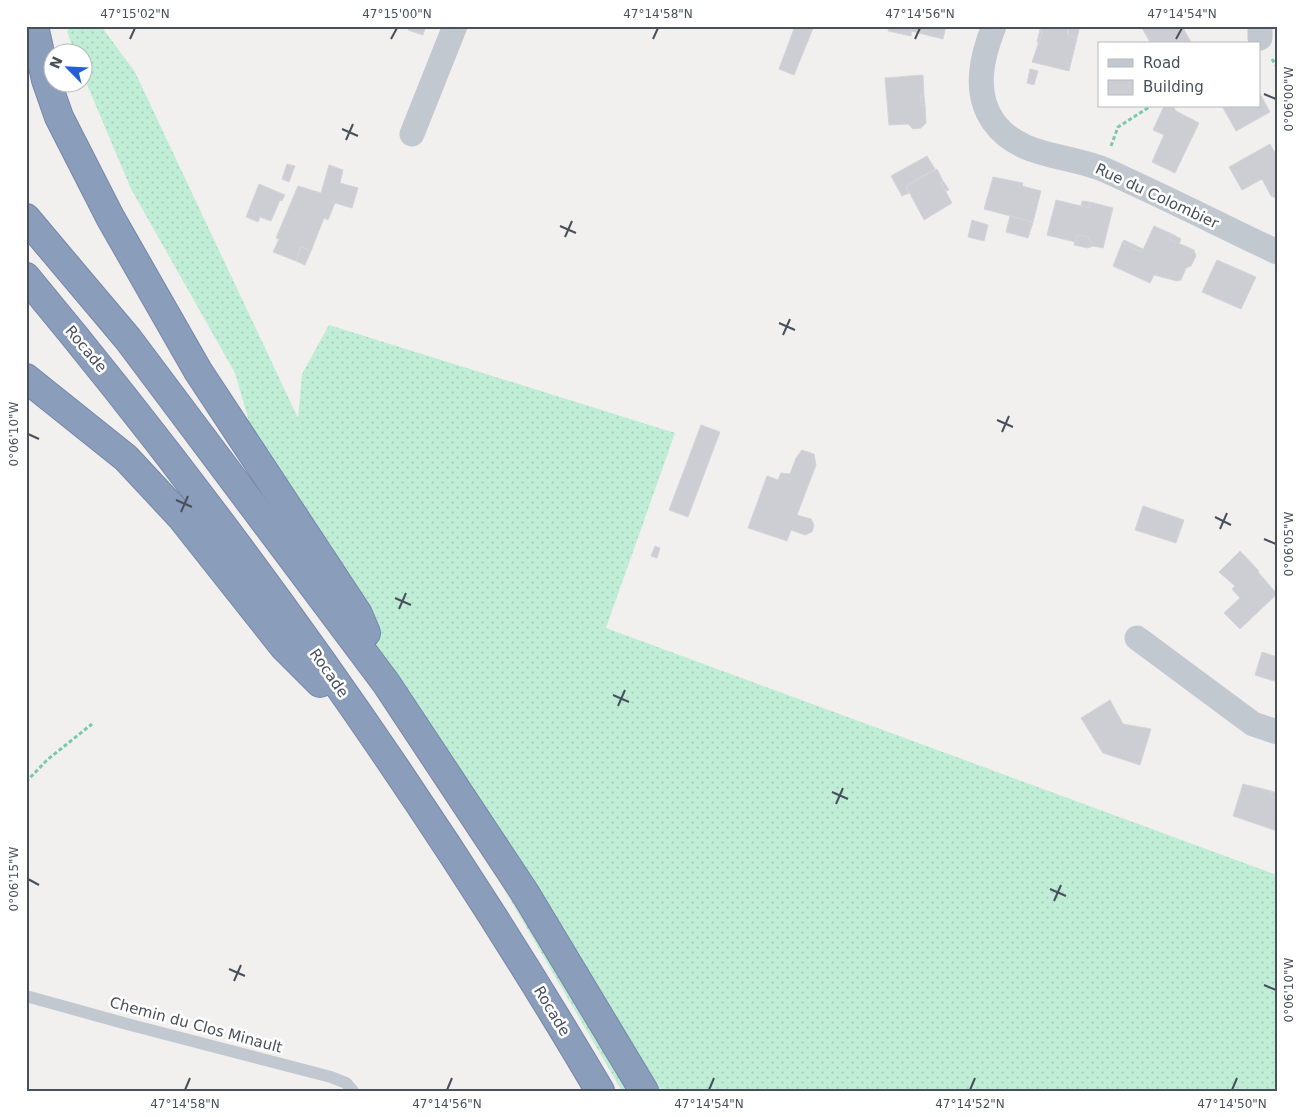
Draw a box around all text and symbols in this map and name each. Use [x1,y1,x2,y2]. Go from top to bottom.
text: 47°15'02"N [100,7,170,21]
text: 47°15'00"N [362,7,432,21]
text: 47°14'58"N [623,7,693,21]
text: 47°14'56"N [885,7,955,21]
text: 47°14'54"N [1147,7,1217,21]
north arrow [42,42,92,92]
legend [1098,42,1260,108]
text: N [46,54,66,71]
text: Road [1143,54,1181,72]
text: 0°06'00"W [1282,66,1296,131]
text: Building [1143,78,1204,96]
street label: Rue du Colombier [1093,160,1222,233]
street label: Rocade [61,322,111,376]
text: 0°06'10"W [7,401,21,466]
text: 0°06'05"W [1282,511,1296,576]
street label: Rocade [306,645,352,701]
text: 0°06'15"W [7,846,21,911]
text: 0°06'10"W [1282,957,1296,1022]
street label: Rocade [530,983,574,1039]
street label: Chemin du Clos Minault [108,993,284,1057]
text: 47°14'58"N [150,1097,220,1111]
text: 47°14'56"N [412,1097,482,1111]
text: 47°14'54"N [674,1097,744,1111]
text: 47°14'52"N [935,1097,1005,1111]
text: 47°14'50"N [1197,1097,1267,1111]

